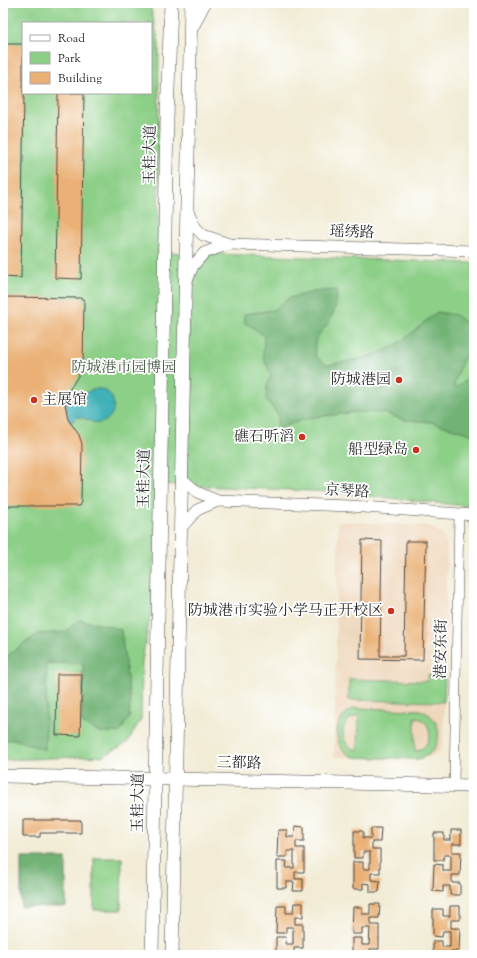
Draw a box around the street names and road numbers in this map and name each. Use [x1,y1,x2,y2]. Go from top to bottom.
street label: 玉桂大道 [140,125,162,185]
street label: 瑶绣路 [329,222,375,244]
street label: 玉桂大道 [134,449,156,509]
street label: 京琴路 [324,480,370,504]
street label: 港安东街 [431,619,453,679]
street label: 三都路 [216,753,262,775]
street label: 玉桂大道 [128,773,150,833]

